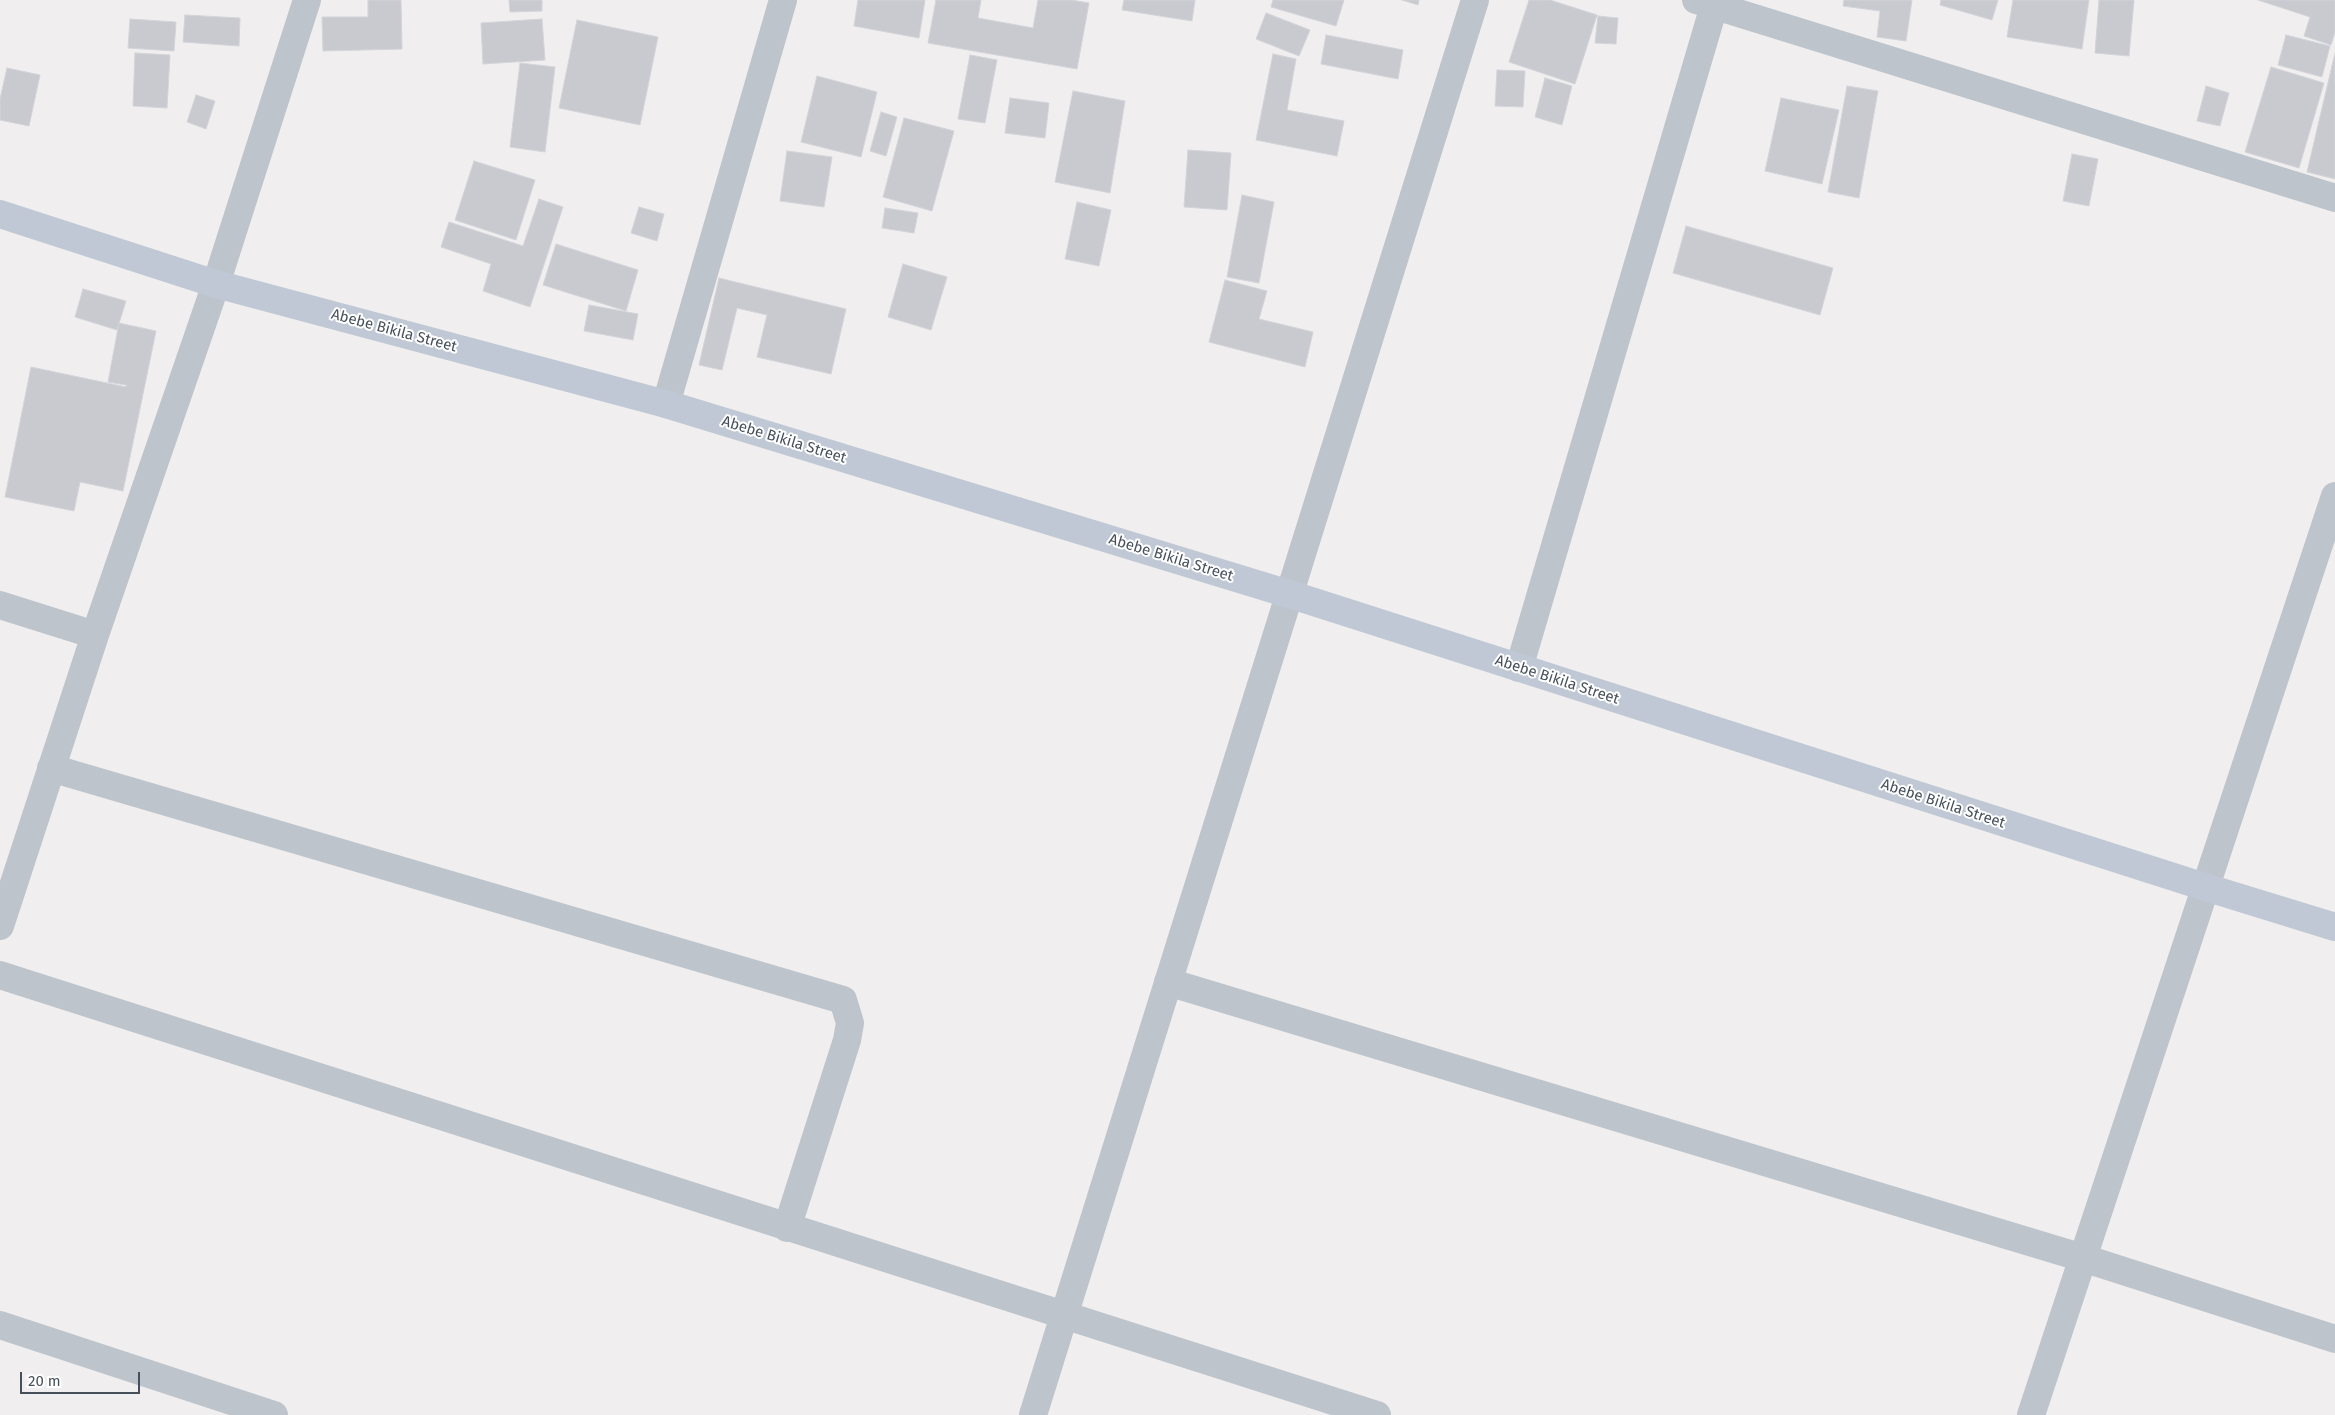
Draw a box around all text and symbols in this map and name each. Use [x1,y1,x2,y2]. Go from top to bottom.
street label: Abebe Bikila Street [329,306,459,356]
street label: Abebe Bikila Street [720,413,848,467]
street label: Abebe Bikila Street [1107,531,1235,585]
street label: Abebe Bikila Street [1493,651,1621,709]
street label: Abebe Bikila Street [1879,775,2007,833]
scale bar [22,1362,142,1394]
text: 20 m [28,1372,61,1390]

